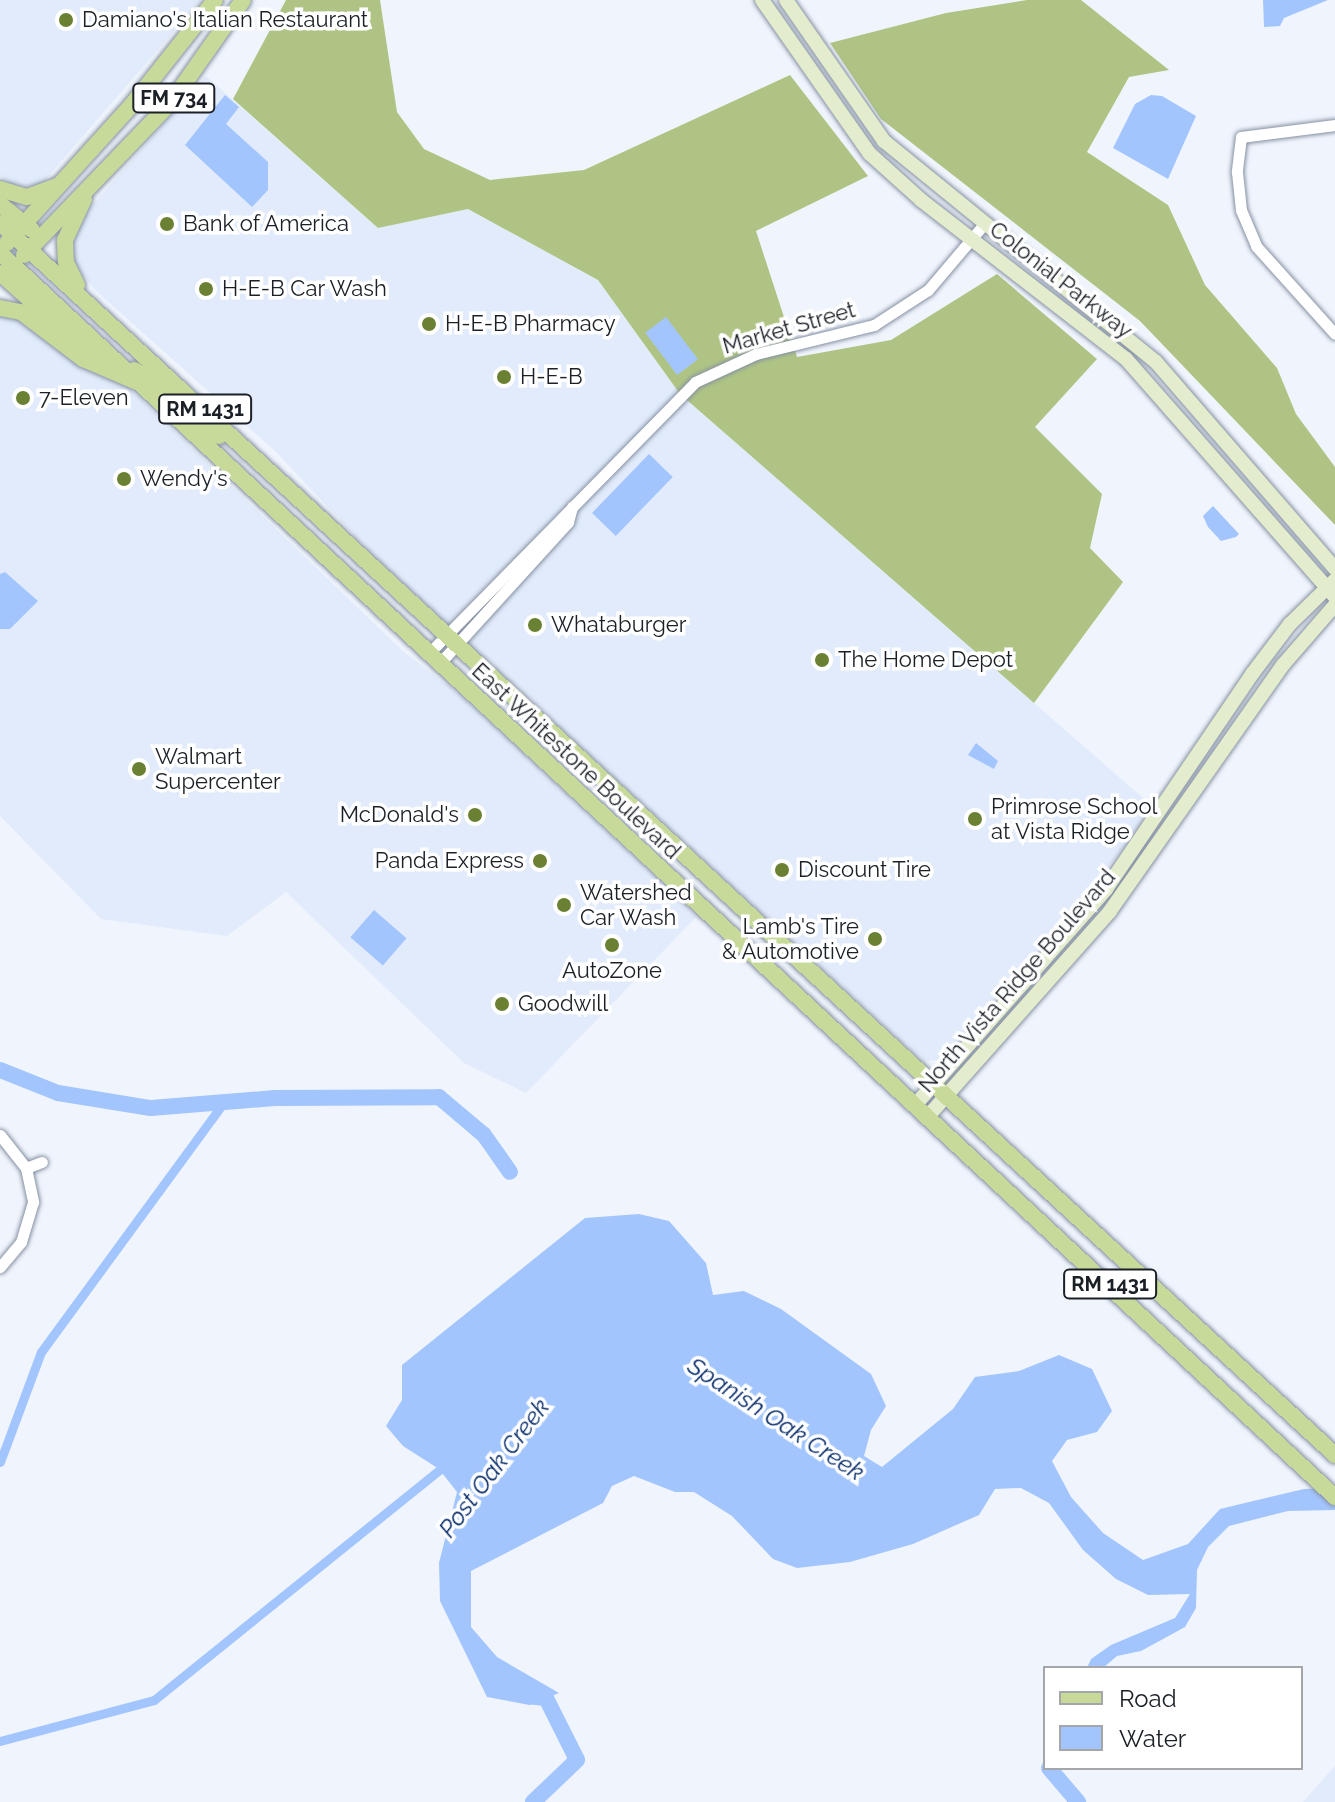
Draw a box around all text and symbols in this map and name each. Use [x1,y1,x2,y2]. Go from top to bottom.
place label: Damiano's Italian Restaurant [82,7,368,33]
marker: Damiano's Italian Restaurant [57,11,75,29]
road number: FM 734 [132,82,216,114]
place label: Bank of America [183,211,350,237]
marker: Bank of America [158,215,176,233]
street label: Colonial Parkway [984,216,1138,344]
place label: H-E-B Car Wash [222,276,388,302]
marker: H-E-B Car Wash [197,280,215,298]
street label: Market Street [720,296,858,360]
place label: H-E-B Pharmacy [445,311,616,337]
marker: H-E-B Pharmacy [420,315,438,333]
place label: H-E-B [520,364,583,390]
marker: H-E-B [495,368,513,386]
place label: 7-Eleven [39,385,128,411]
marker: 7-Eleven [14,389,32,407]
road number: RM 1431 [157,393,253,425]
place label: Wendy's [140,466,228,492]
marker: Wendy's [115,470,133,488]
place label: Whataburger [551,612,686,638]
marker: Whataburger [526,616,544,634]
place label: The Home Depot [838,647,1013,673]
marker: The Home Depot [813,651,831,669]
street label: East Whitestone Boulevard [466,657,686,865]
place label: Walmart Supercenter [155,743,281,794]
marker: Walmart Supercenter [130,760,148,778]
place label: Primrose School at Vista Ridge [991,793,1157,844]
place label: McDonald's [340,802,459,828]
marker: McDonald's [466,806,484,824]
marker: Primrose School at Vista Ridge [966,810,984,828]
place label: Panda Express [375,848,524,874]
marker: Panda Express [531,852,549,870]
place label: Discount Tire [798,857,931,883]
marker: Discount Tire [773,861,791,879]
street label: North Vista Ridge Boulevard [913,864,1121,1098]
place label: Watershed Car Wash [580,879,692,930]
marker: Watershed Car Wash [555,896,573,914]
place label: Lamb's Tire & Automotive [721,913,859,964]
marker: Lamb's Tire & Automotive [866,930,884,948]
marker: AutoZone [603,936,621,954]
place label: AutoZone [562,958,662,984]
place label: Goodwill [518,991,608,1017]
marker: Goodwill [493,995,511,1013]
road number: RM 1431 [1062,1268,1158,1300]
water label: Spanish Oak Creek [682,1351,870,1487]
water label: Post Oak Creek [433,1393,555,1543]
legend [1043,1666,1303,1770]
text: Road [1119,1684,1177,1713]
text: Water [1119,1724,1186,1753]

